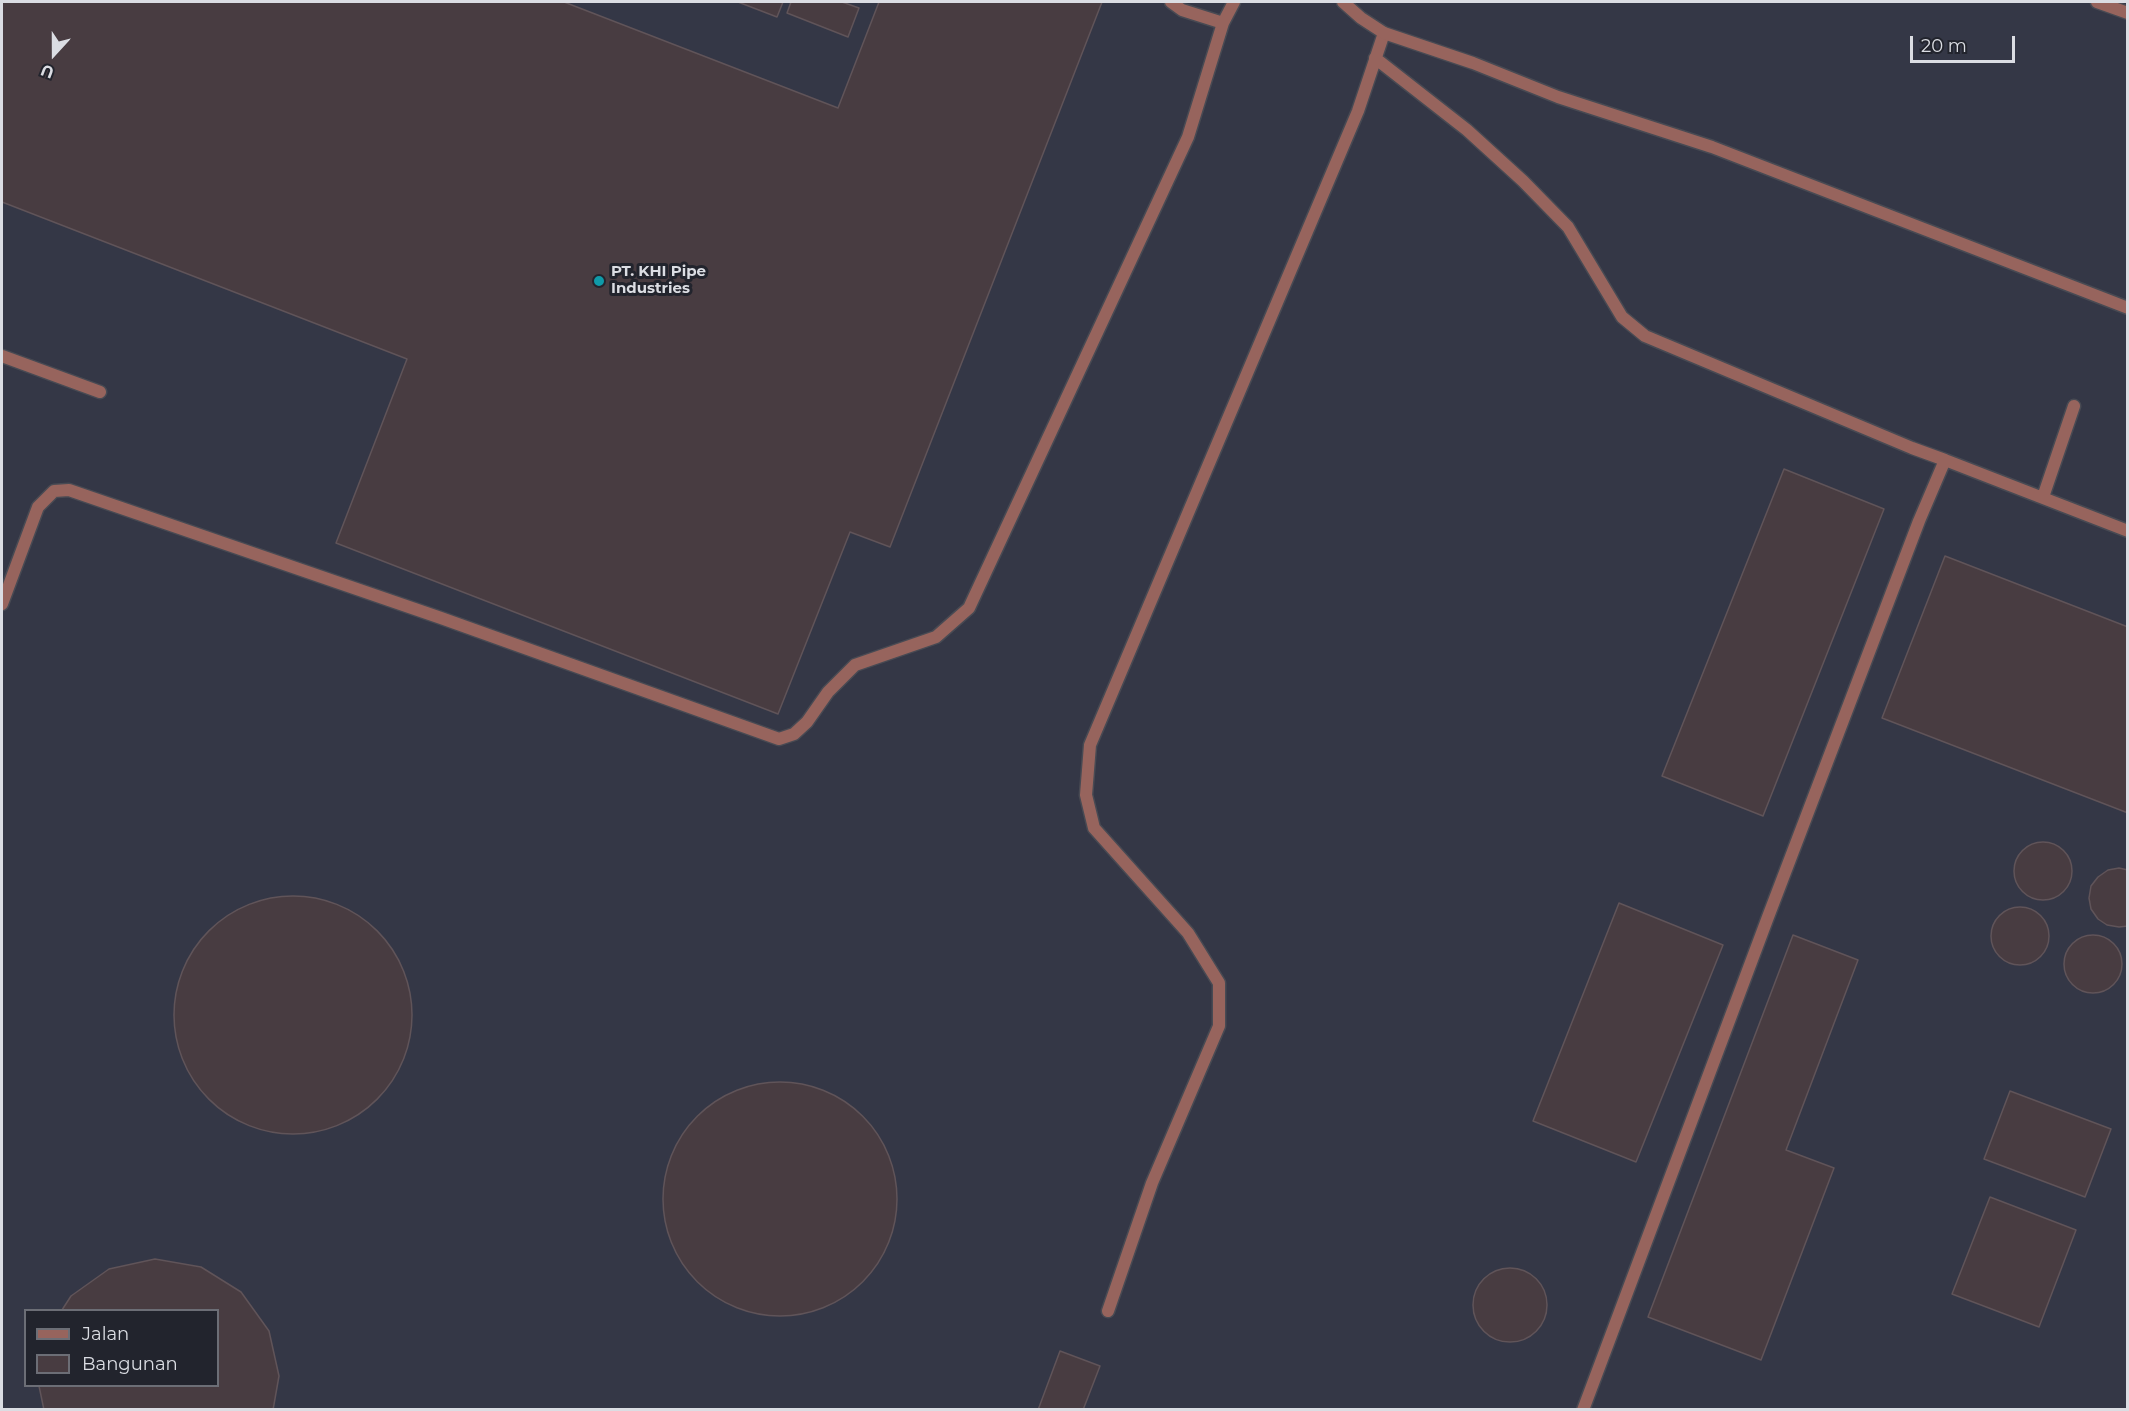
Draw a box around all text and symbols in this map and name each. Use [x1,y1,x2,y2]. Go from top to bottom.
north arrow [24,24,84,84]
scale bar [1913,24,2018,62]
text: 20 m [1921,35,1967,57]
text: U [38,60,57,82]
place label: PT. KHI Pipe Industries [611,263,706,298]
marker: PT. KHI Pipe Industries [592,274,606,288]
legend [24,1309,219,1387]
text: Jalan [82,1323,129,1345]
text: Bangunan [82,1353,178,1375]

